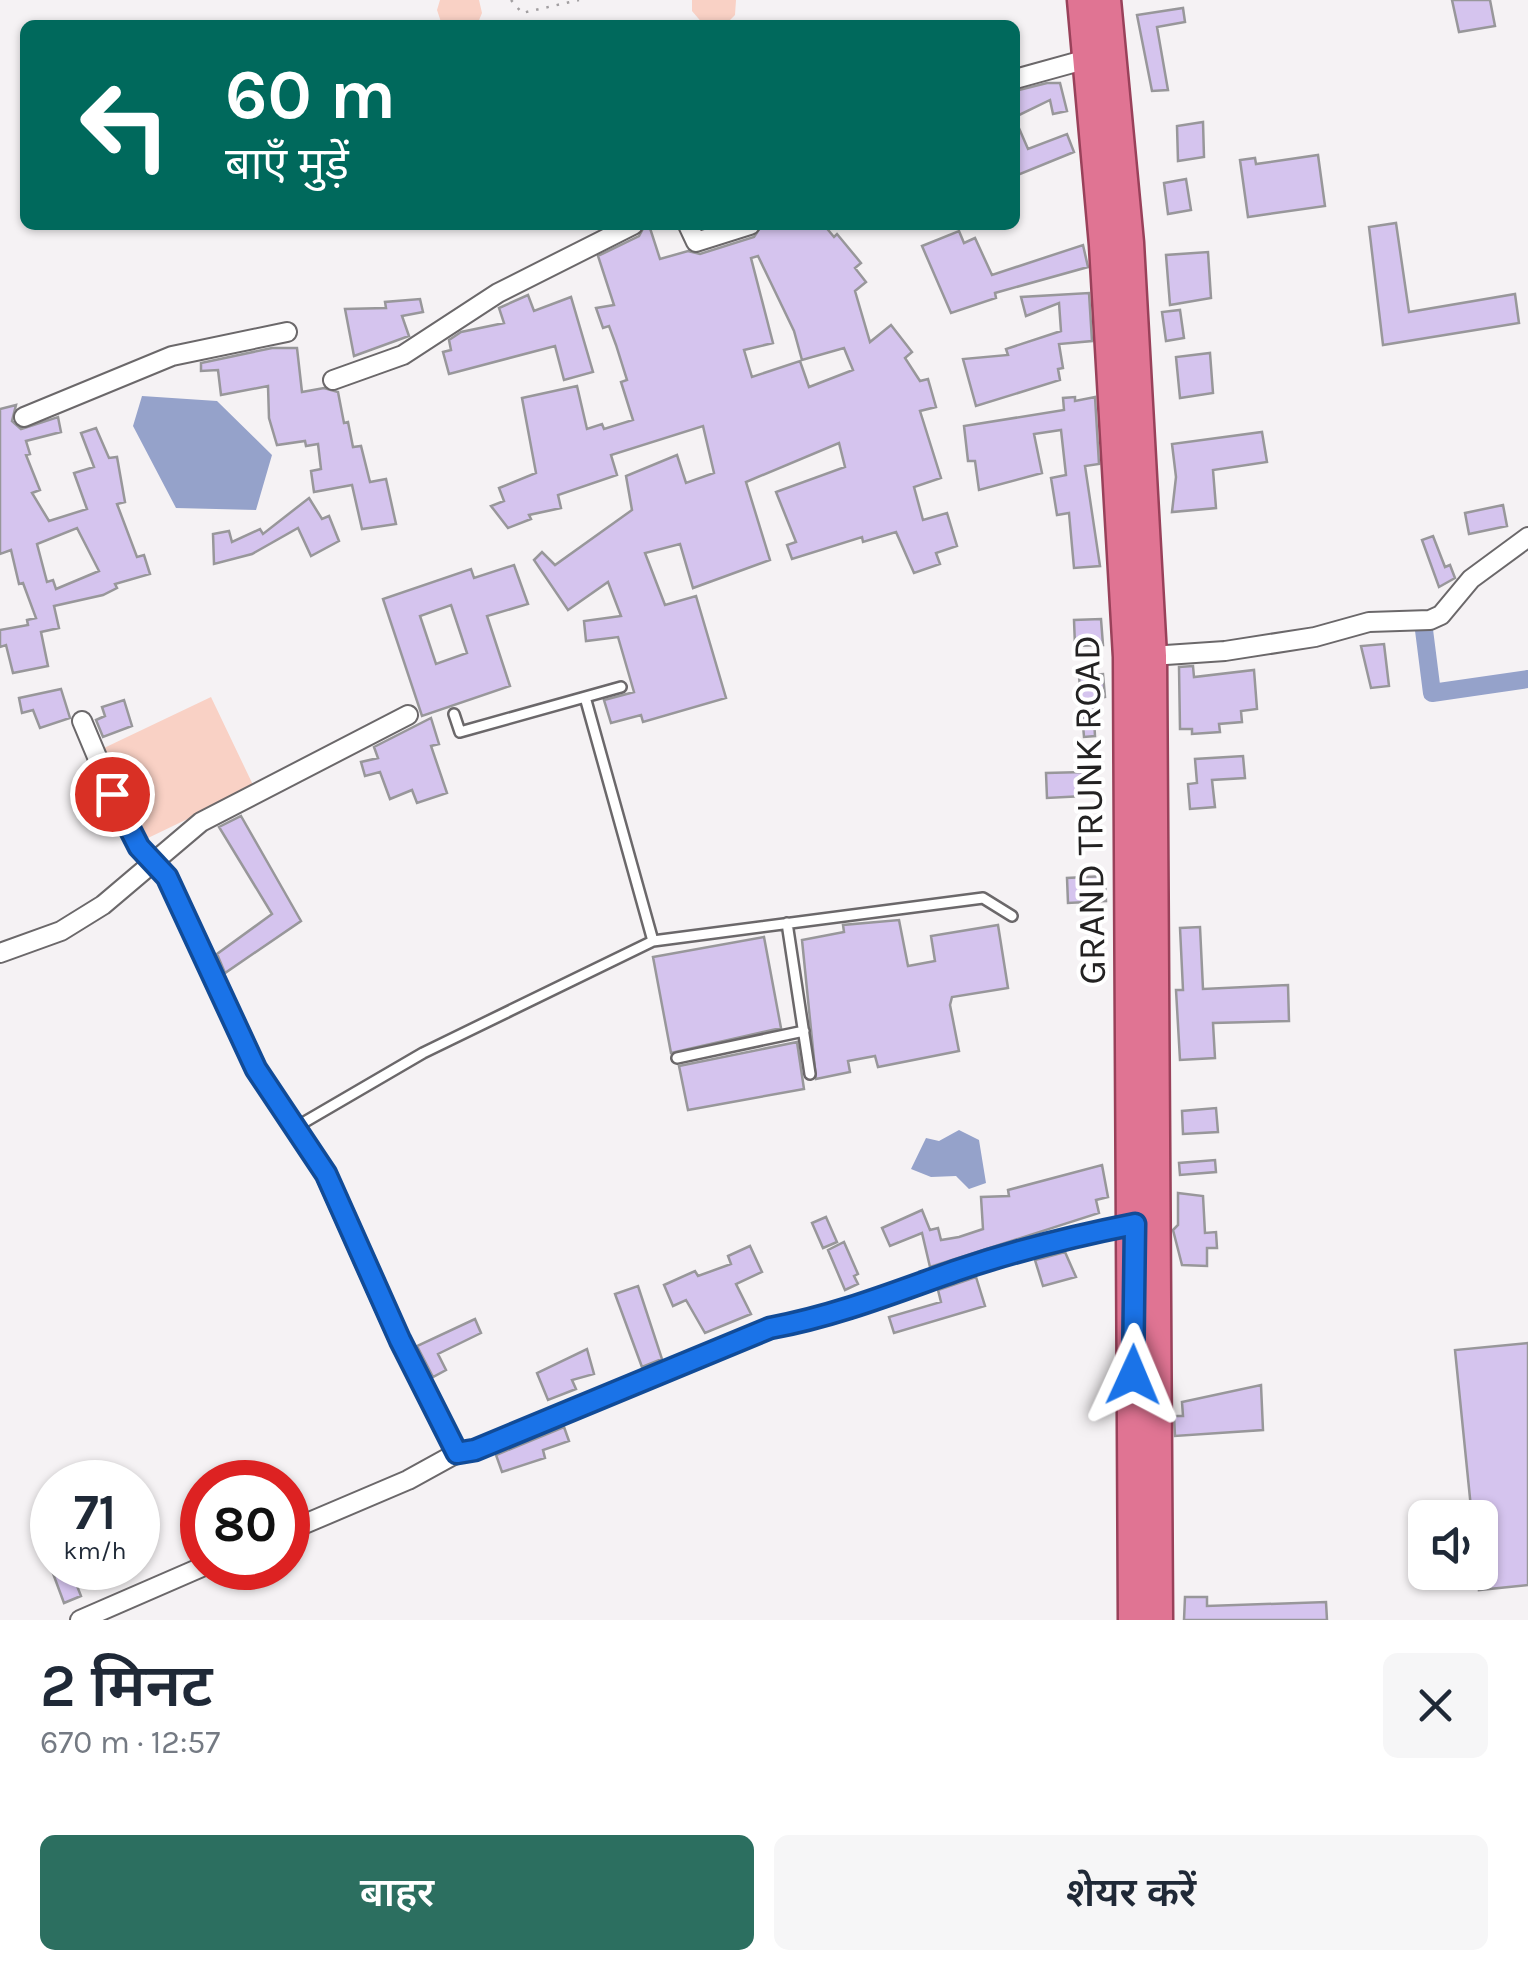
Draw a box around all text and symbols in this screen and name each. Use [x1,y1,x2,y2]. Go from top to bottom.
text: 60 m [225,54,396,136]
icon: left [60,60,190,190]
text: बाएँ मुड़ें [225,138,349,190]
street label: GRAND TRUNK ROAD [1064,635,1115,985]
pin [70,752,155,837]
icon: arrive [85,767,140,822]
position arrow [1081,1323,1185,1427]
speed limit sign: 80 [180,1460,310,1590]
text: 71 [74,1483,116,1542]
map controls [1408,1500,1498,1590]
button: sound [1408,1500,1498,1590]
text: km/h [63,1536,127,1565]
text: 2 मिनट [40,1651,213,1721]
button: close [1383,1653,1488,1758]
text: 670 m · 12:57 [40,1724,220,1761]
button: बाहर [40,1835,754,1950]
button: शेयर करें [774,1835,1488,1950]

